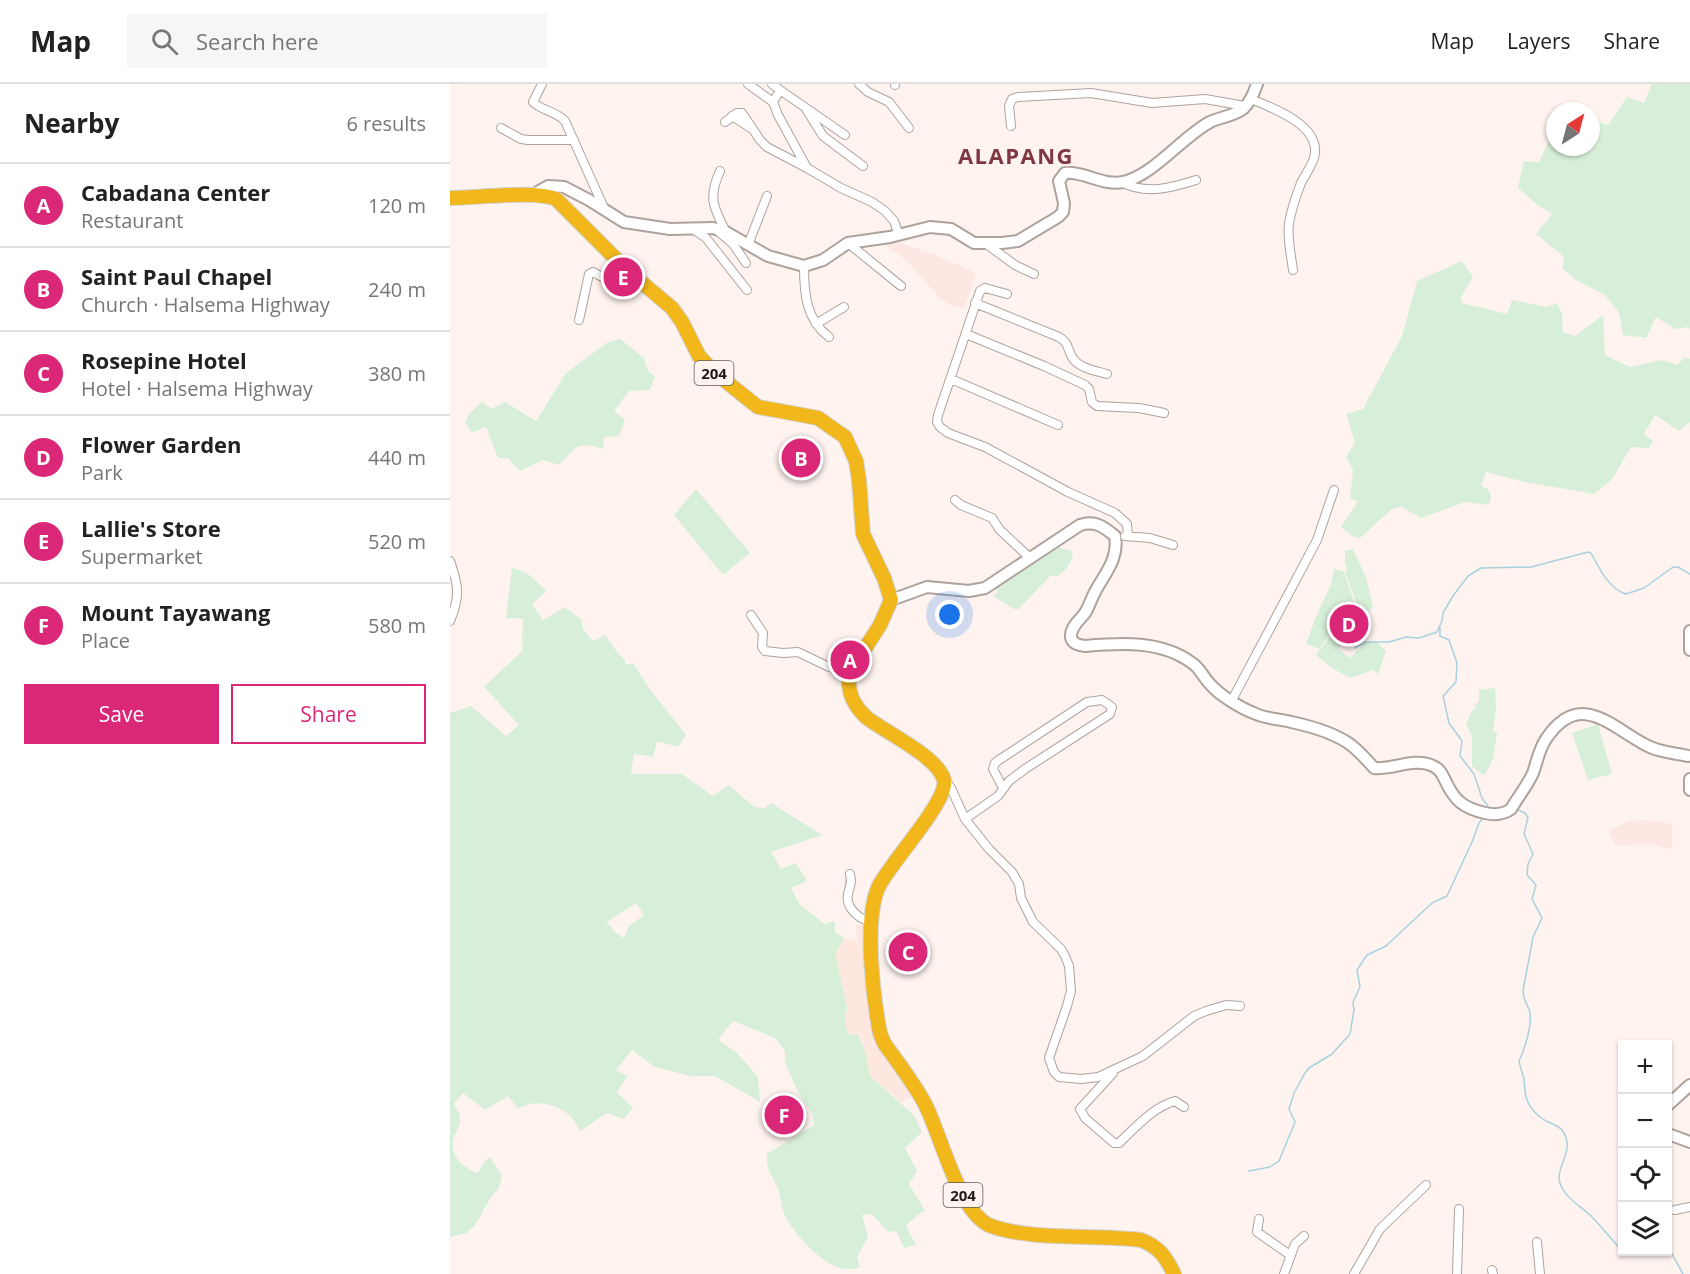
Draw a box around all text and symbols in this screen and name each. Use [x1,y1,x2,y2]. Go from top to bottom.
search box [127,14,547,68]
text: Map [30,22,91,60]
icon: search [148,25,181,58]
text: Search here [196,26,319,56]
text: Map [1431,27,1474,55]
text: Layers [1507,27,1571,55]
text: Share [1604,27,1660,55]
north arrow [1546,102,1600,156]
text: Nearby [24,105,119,141]
text: 6 results [346,110,426,137]
district label: ALAPANG [958,140,1074,170]
text: Cabadana Center [81,177,270,207]
text: A [37,192,50,219]
text: 120 m [368,192,426,219]
text: Restaurant [81,207,183,234]
pin: E [604,254,642,300]
text: Saint Paul Chapel [81,261,272,291]
text: B [37,276,50,303]
text: 240 m [368,276,426,303]
text: Church · Halsema Highway [81,291,330,318]
text: Rosepine Hotel [81,345,247,375]
text: C [37,360,50,387]
text: 380 m [368,360,426,387]
road number: 204 [694,361,734,385]
text: Hotel · Halsema Highway [81,375,313,402]
text: Flower Garden [81,429,242,459]
pin: B [782,436,820,481]
text: D [36,444,51,471]
text: 440 m [368,444,426,471]
text: Park [81,459,123,486]
text: Lallie's Store [81,513,221,543]
text: E [38,528,49,555]
text: 520 m [368,528,426,555]
text: Supermarket [81,543,203,570]
text: Mount Tayawang [81,597,270,627]
your location [935,600,964,629]
pin: D [1330,602,1368,646]
text: F [38,612,49,639]
text: 580 m [368,612,426,639]
text: Place [81,627,130,654]
pin: A [830,638,870,682]
button: Save [24,684,219,744]
button: Share [231,684,426,744]
pin: C [888,930,928,974]
map controls [1618,1040,1672,1256]
button: + [1618,1040,1672,1094]
pin: F [764,1092,804,1138]
button: − [1618,1094,1672,1148]
button: locate [1618,1148,1672,1202]
road number: 204 [944,1183,982,1207]
button: layers [1618,1202,1672,1256]

